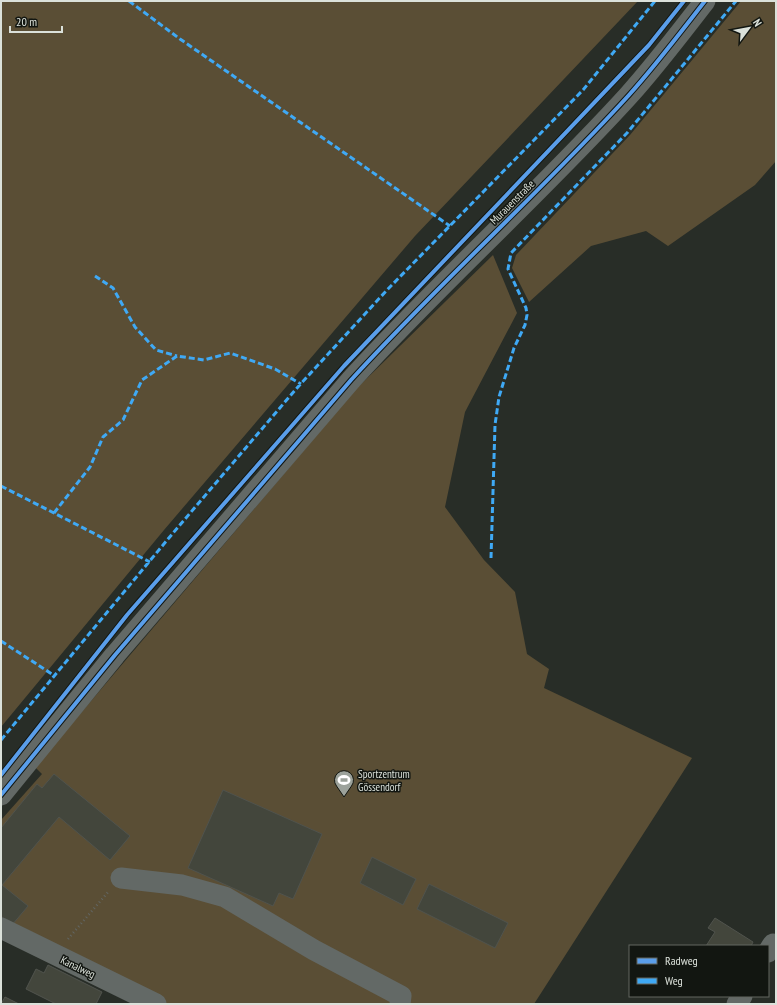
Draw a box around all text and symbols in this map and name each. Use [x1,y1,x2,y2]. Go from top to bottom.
scale bar [10,8,62,34]
north arrow [729,8,769,48]
text: 20 m [16,14,37,29]
text: N [750,16,765,29]
street label: Murauenstraße [487,176,538,227]
place label: Sportzentrum Gössendorf [358,767,410,794]
sports icon: Sportzentrum Gössendorf [333,769,355,797]
legend [629,945,769,997]
street label: Kanalweg [58,953,98,982]
text: Radweg [665,953,698,968]
text: Weg [665,973,683,988]

